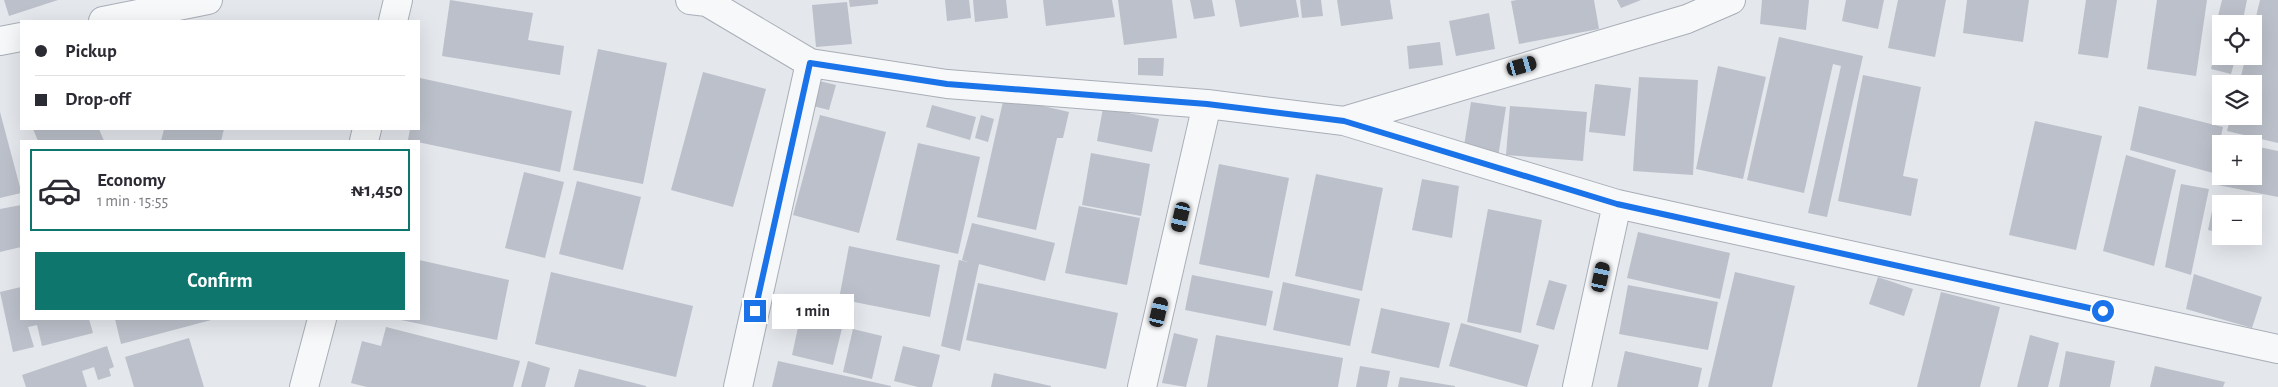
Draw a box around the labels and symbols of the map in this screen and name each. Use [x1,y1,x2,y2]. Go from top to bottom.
car [1505,55,1538,77]
car [1170,201,1191,233]
car [1590,261,1611,293]
callout: 1 min [772,294,855,328]
car [1148,296,1169,328]
route end [744,300,766,322]
route start [2092,300,2114,322]

